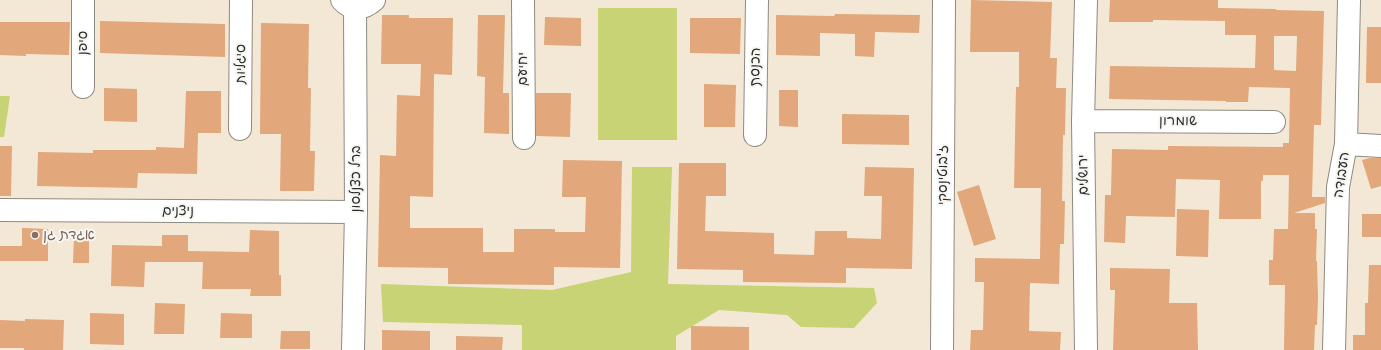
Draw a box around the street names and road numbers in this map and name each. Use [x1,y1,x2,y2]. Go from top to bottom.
street label: סיפן [75,31,91,55]
street label: סיגליות [233,44,249,84]
street label: הכנסת [747,47,765,87]
street label: יחיעם [515,52,531,86]
street label: שומרון [1159,113,1197,129]
street label: ז'בוטינסקי [935,145,951,205]
street label: ברל כצנלסון [348,146,364,212]
street label: העבודה [1330,151,1354,199]
street label: ירושלים [1075,154,1093,196]
street label: ניצנים [162,203,194,219]

